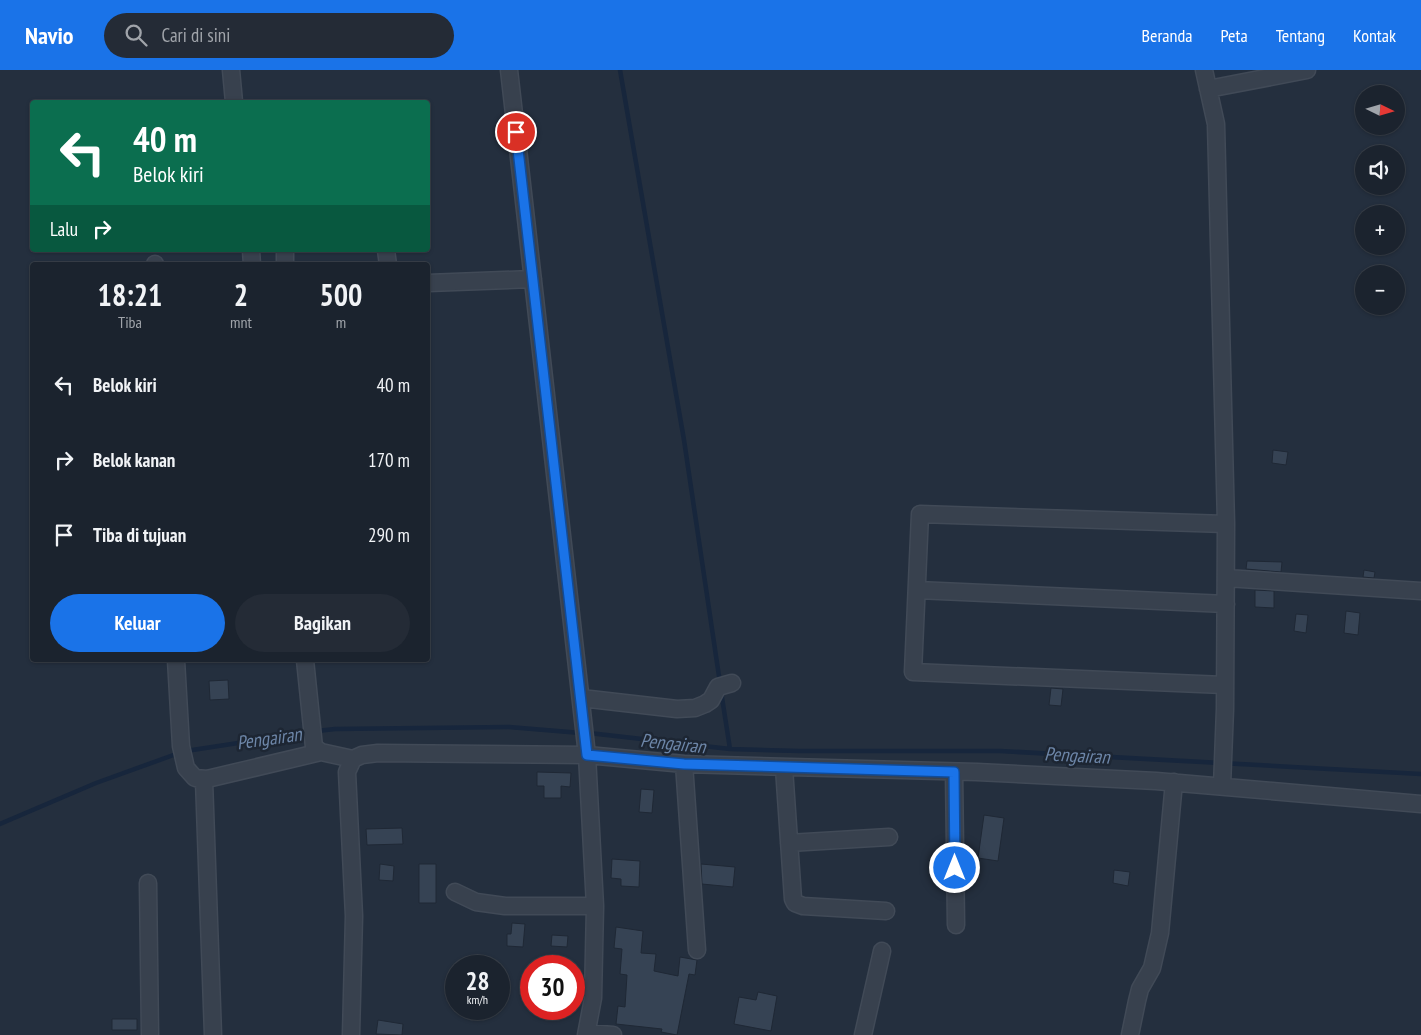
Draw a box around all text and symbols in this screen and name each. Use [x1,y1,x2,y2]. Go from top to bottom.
search box [104,13,454,58]
text: Navio [25,20,74,51]
icon: search [122,21,150,49]
text: Cari di sini [162,23,230,47]
text: Beranda [1142,24,1192,47]
text: Peta [1220,24,1248,47]
text: Tentang [1276,24,1325,47]
text: Kontak [1353,24,1396,47]
north arrow [1355,85,1405,135]
map controls [1355,85,1405,315]
pin [495,111,537,153]
text: 40 m [133,116,197,162]
icon: arrive [502,118,530,146]
icon: left [50,120,115,185]
button: sound [1355,145,1405,195]
text: Belok kiri [133,160,204,188]
button: + [1355,205,1405,255]
icon: right [88,215,116,243]
text: Lalu [50,217,78,241]
button: − [1355,265,1405,315]
text: 18:21 [98,275,162,314]
text: 2 [234,275,248,314]
text: 500 [319,275,362,314]
text: Tiba [118,312,142,332]
text: mnt [230,312,252,332]
text: m [336,312,346,332]
icon: left [50,371,78,399]
text: Belok kiri [93,373,157,397]
text: 40 m [377,373,410,397]
icon: right [50,446,78,474]
text: Belok kanan [93,448,175,472]
text: 170 m [368,448,410,472]
icon: arrive [50,521,78,549]
text: Tiba di tujuan [93,523,186,547]
text: 290 m [368,523,410,547]
button: Keluar [50,594,225,652]
button: Bagikan [235,594,410,652]
water label: Pengairan [235,721,305,754]
water label: Pengairan [639,728,708,759]
water label: Pengairan [1044,741,1112,769]
position arrow [928,841,980,893]
speed limit sign: 30 [520,955,585,1020]
text: 28 [466,965,489,997]
text: km/h [467,992,488,1007]

